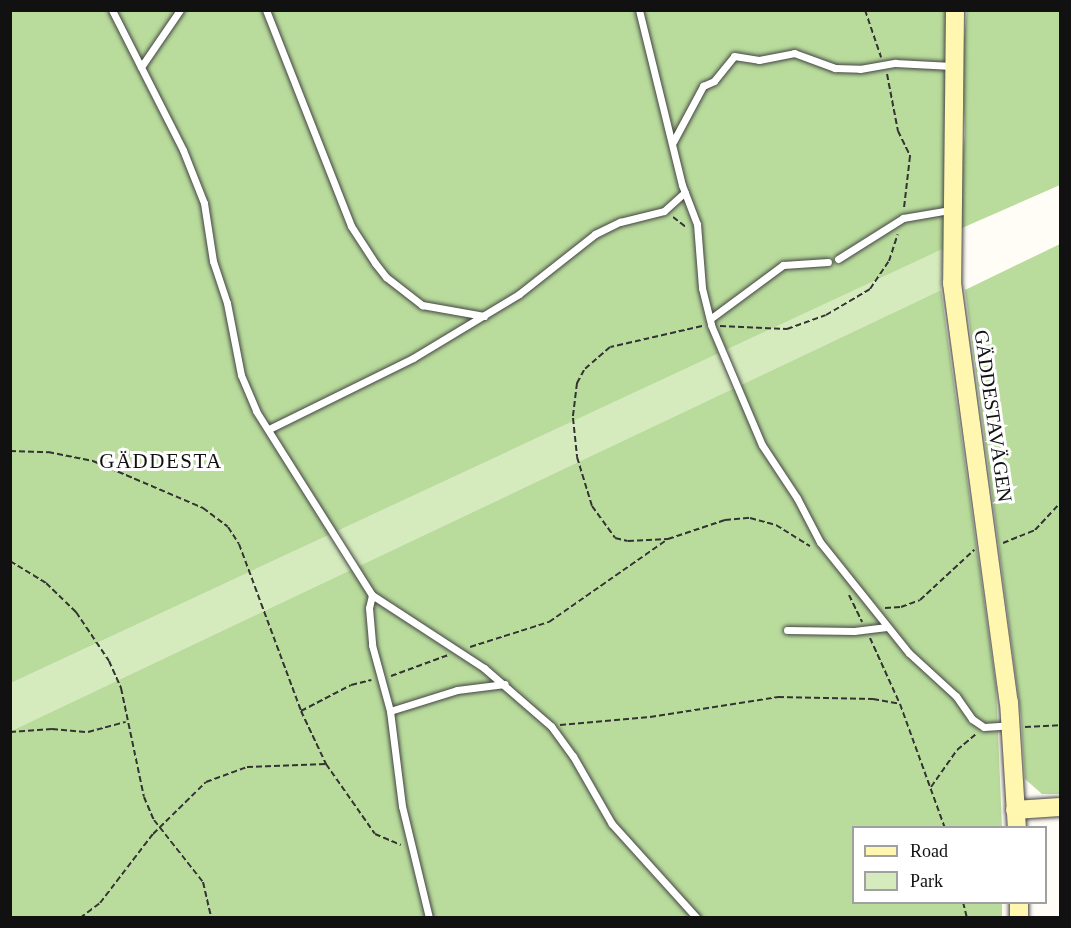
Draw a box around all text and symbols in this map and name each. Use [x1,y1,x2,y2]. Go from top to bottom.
street label: GÄDDESTAVÄGEN [969,328,1017,504]
district label: GÄDDESTA [99,448,223,474]
legend [852,826,1047,904]
text: Road [910,841,948,861]
text: Park [910,871,943,891]

